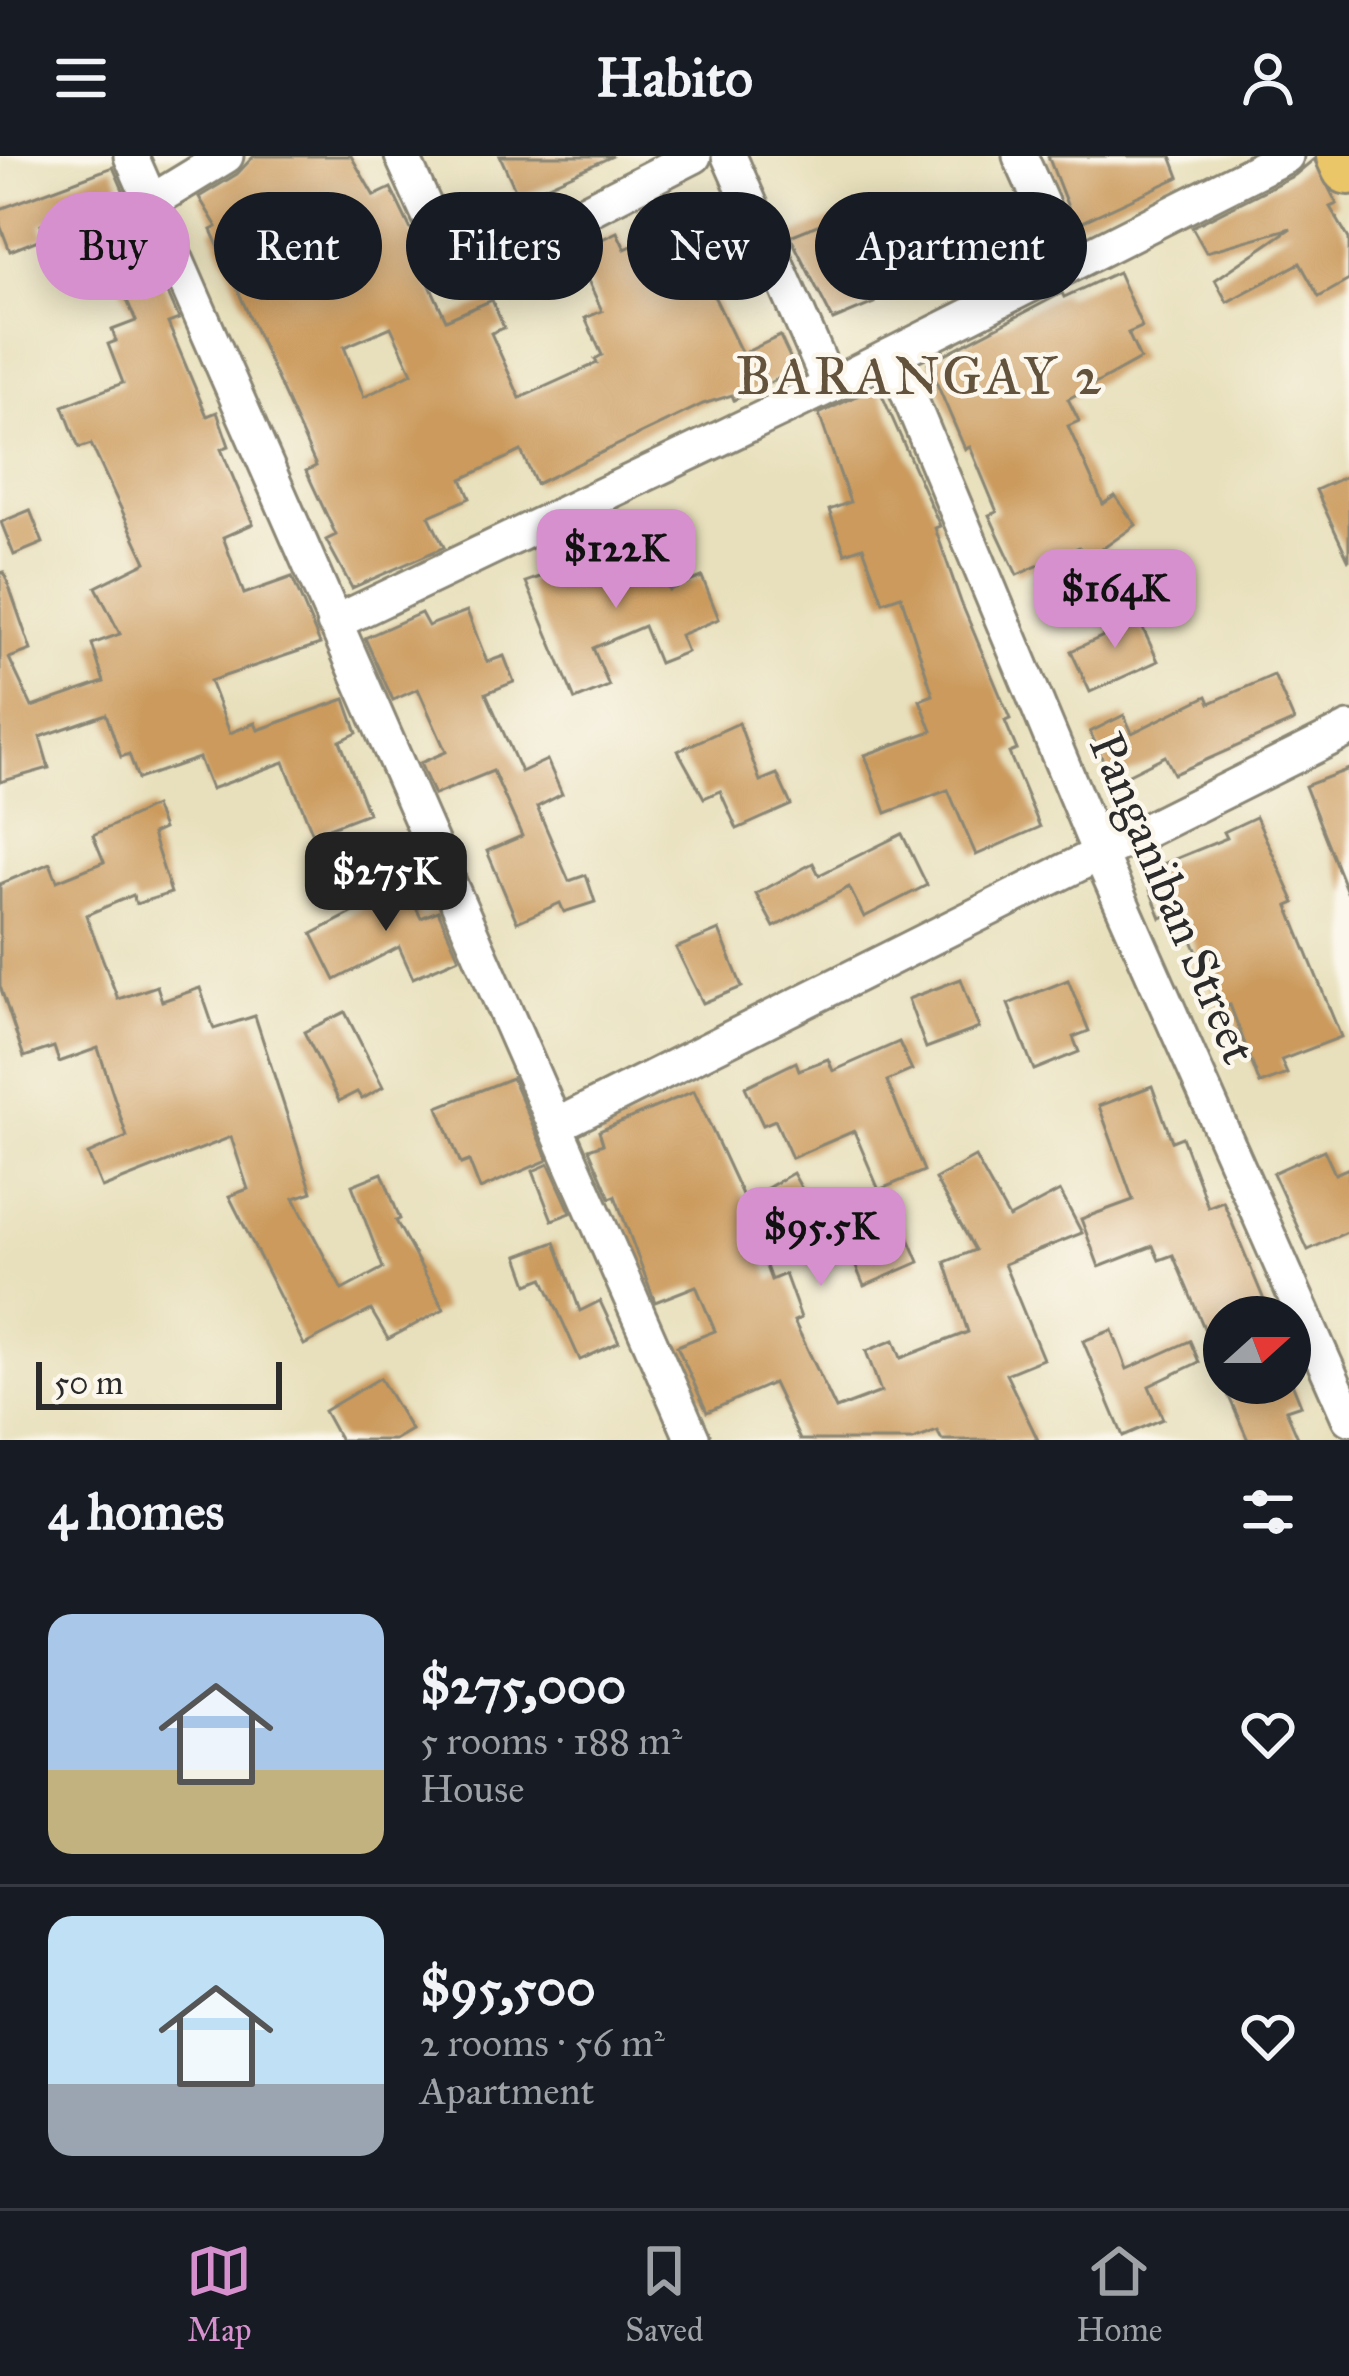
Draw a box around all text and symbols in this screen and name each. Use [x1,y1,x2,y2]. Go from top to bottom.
icon: menu [48,45,114,111]
text: Habito [596,45,753,111]
icon: person [1235,45,1301,111]
chip: Buy [36,192,190,300]
chip: Rent [214,192,382,300]
chip: Filters [406,192,603,300]
chip: New [627,192,791,300]
chip: Apartment [815,192,1087,300]
district label: BARANGAY 2 [736,343,1104,409]
pin: $122K [532,509,700,611]
text: $122K [564,524,668,572]
pin: $164K [1031,549,1199,651]
text: $164K [1061,564,1169,612]
street label: Panganiban Street [1077,724,1269,1072]
pin: $275K [302,832,470,934]
text: $275K [332,847,440,895]
pin: $95.5K [723,1187,919,1289]
text: $95.5K [764,1202,878,1250]
north arrow [1203,1296,1311,1404]
map controls [1203,1296,1311,1404]
scale bar [36,1356,282,1409]
text: 50 m [54,1363,123,1403]
icon: filters [1235,1479,1301,1545]
text: 4 homes [48,1481,224,1543]
text: $275,000 [420,1655,626,1717]
icon: home [144,1662,288,1806]
icon: heart [1235,1701,1301,1767]
text: 5 rooms · 188 m² [420,1717,682,1765]
text: House [420,1765,524,1813]
text: $95,500 [420,1957,596,2019]
icon: home [144,1964,288,2108]
icon: heart [1235,2003,1301,2069]
text: 2 rooms · 56 m² [420,2019,665,2067]
text: Apartment [420,2067,594,2115]
tab: Map [186,2238,252,2350]
tab: Saved [625,2238,704,2350]
tab: Home [1076,2238,1163,2350]

